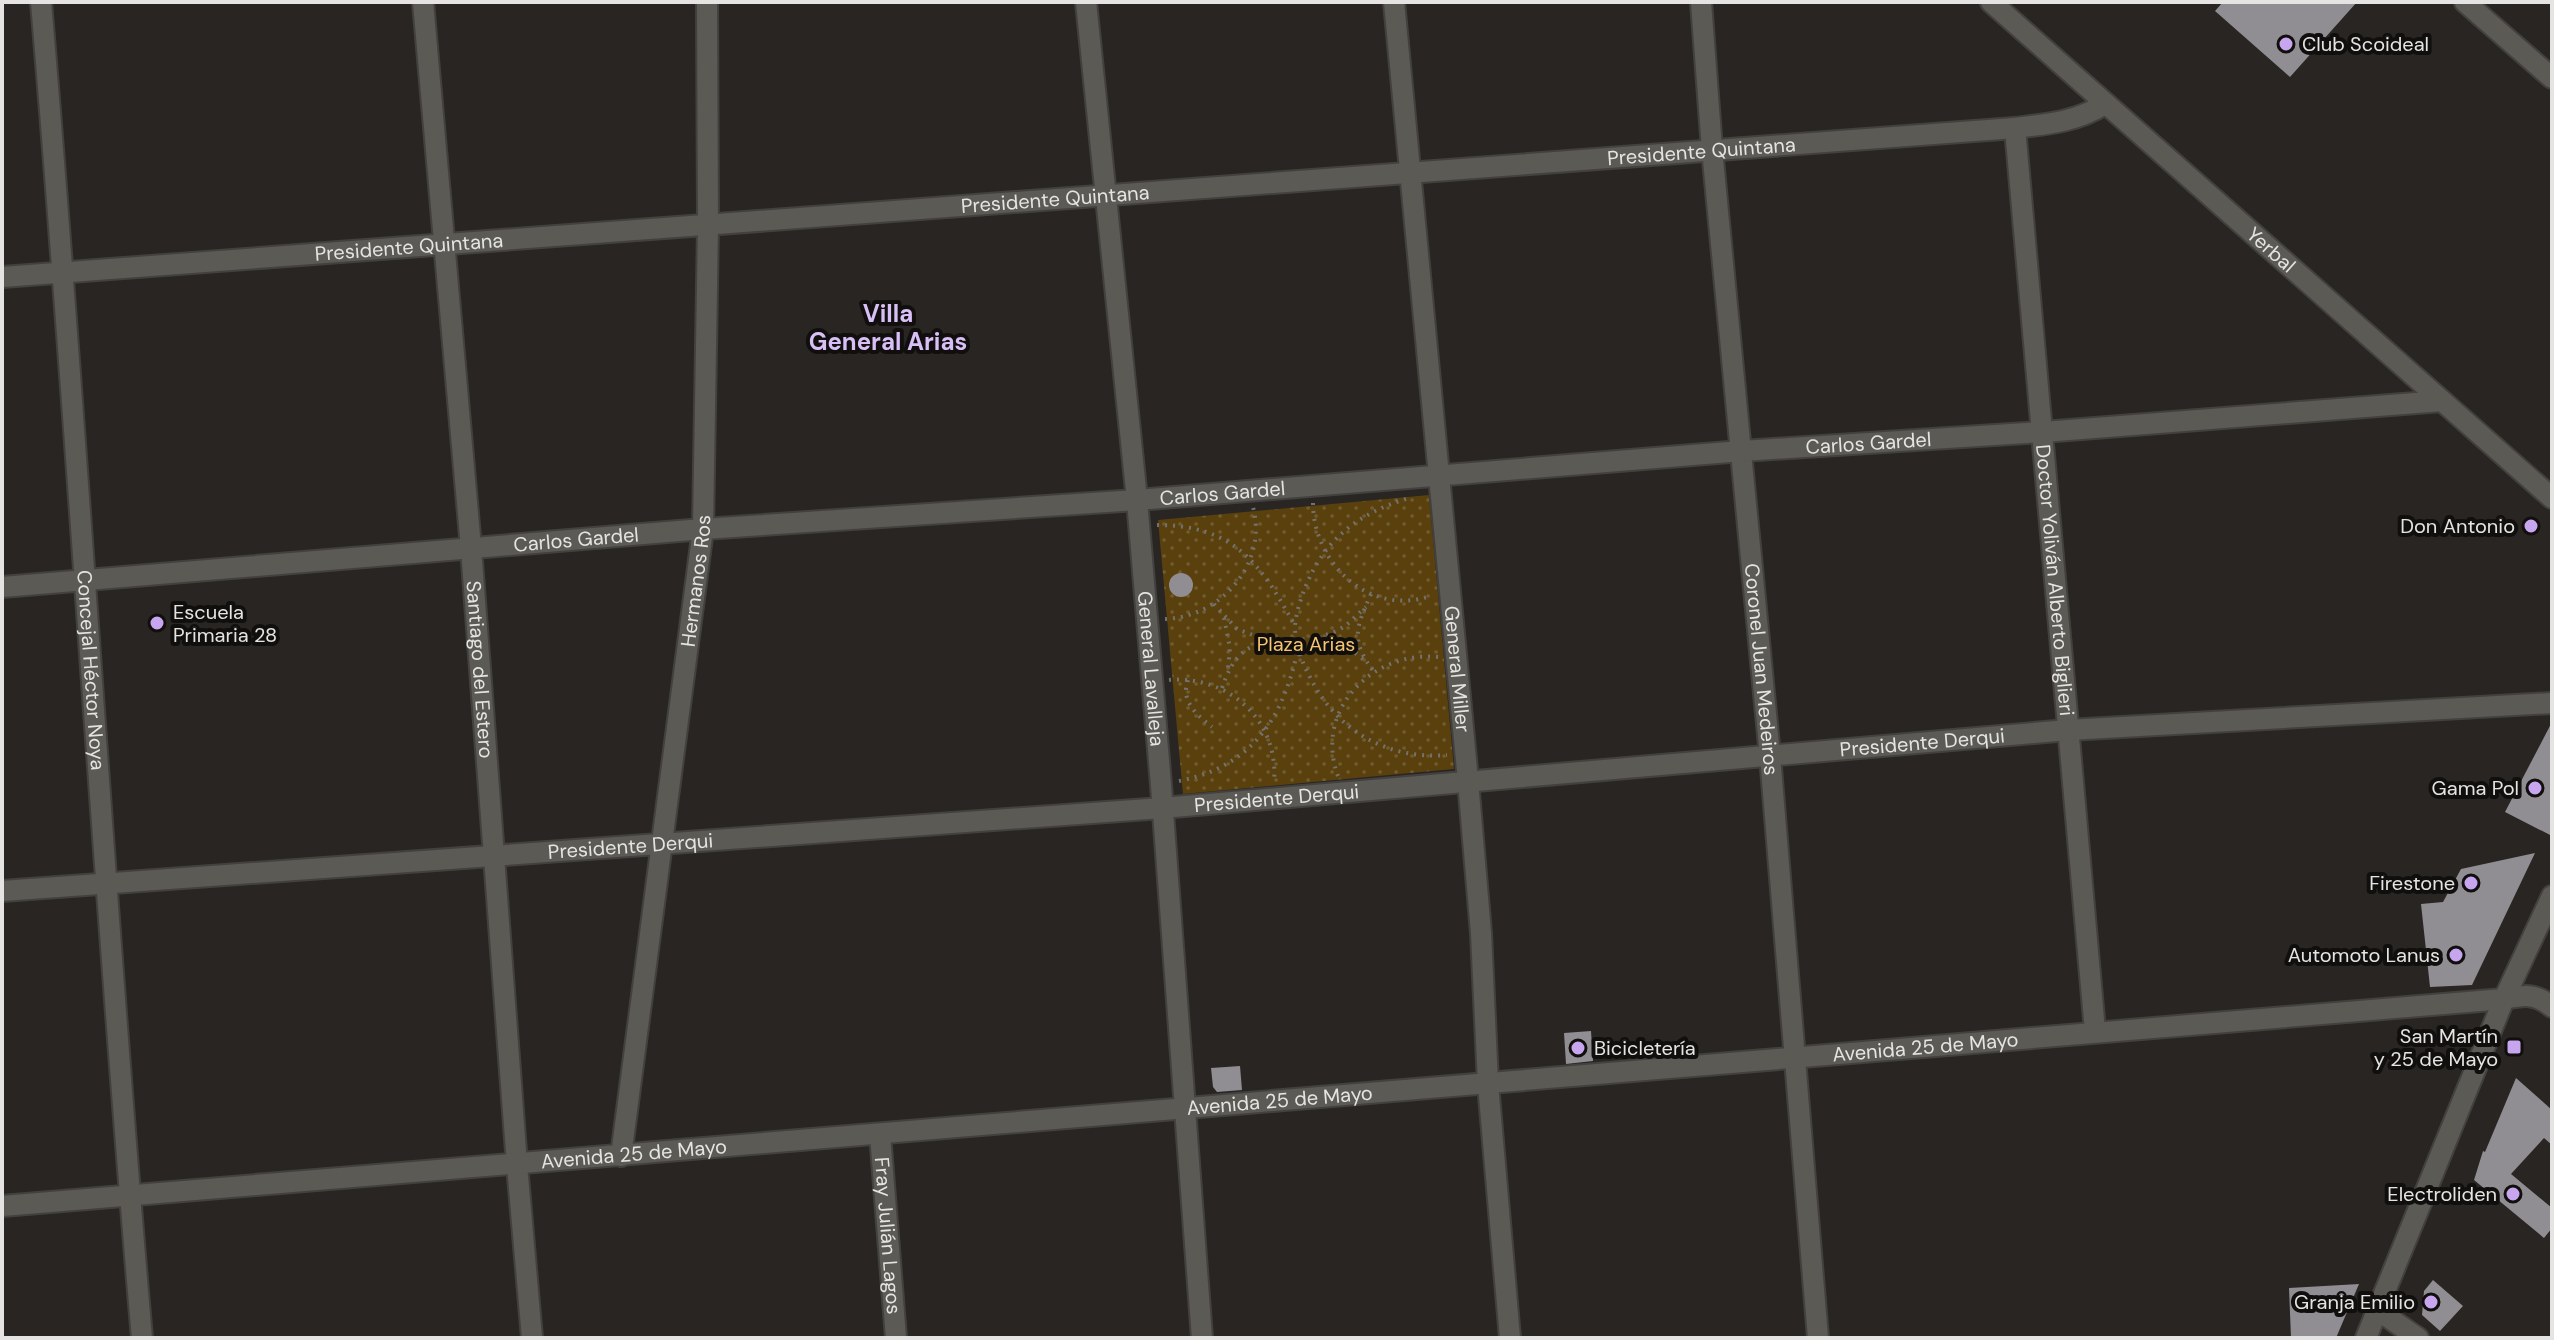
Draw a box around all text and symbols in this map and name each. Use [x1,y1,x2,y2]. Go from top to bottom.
place label: Club Scoideal [2302,31,2429,57]
marker: Club Scoideal [2277,35,2295,53]
street label: Presidente Quintana [1606,131,1797,171]
street label: Presidente Quintana [960,179,1150,219]
street label: Yerbal [2241,221,2301,278]
street label: Presidente Quintana [314,227,504,267]
district label: Villa General Arias [809,298,967,357]
street label: Carlos Gardel [1805,426,1932,460]
street label: Doctor Yoliván Alberto Biglieri [2030,443,2080,717]
street label: Carlos Gardel [1159,475,1286,511]
place label: Don Antonio [2400,513,2515,539]
street label: Hermanos Ros [675,515,716,649]
marker: Don Antonio [2522,517,2540,535]
street label: Carlos Gardel [512,521,640,558]
street label: Coronel Juan Medeiros [1739,562,1785,776]
street label: Concejal Héctor Noya [71,569,111,771]
street label: Santiago del Estero [460,580,500,759]
street label: General Lavalleja [1132,590,1171,747]
place label: Escuela Primaria 28 [173,599,277,648]
street label: General Miller [1438,605,1476,733]
marker: Escuela Primaria 28 [148,614,166,632]
park label: Plaza Arias [1257,631,1355,657]
street label: Presidente Derqui [1839,722,2006,763]
place label: Gama Pol [2432,775,2519,801]
street label: Presidente Derqui [1193,778,1360,818]
marker: Gama Pol [2526,779,2544,797]
street label: Presidente Derqui [547,827,714,865]
place label: Firestone [2369,870,2455,896]
marker: Firestone [2462,874,2480,892]
place label: Automoto Lanus [2288,942,2440,968]
marker: Automoto Lanus [2447,946,2465,964]
place label: San Martín y 25 de Mayo [2374,1023,2498,1072]
street label: Avenida 25 de Mayo [1831,1026,2019,1068]
place label: Bicicletería [1594,1035,1696,1061]
marker: San Martín y 25 de Mayo [2505,1038,2523,1056]
marker: Bicicletería [1569,1039,1587,1057]
street label: Avenida 25 de Mayo [1186,1080,1374,1121]
street label: Avenida 25 de Mayo [540,1133,728,1174]
street label: Fray Julián Lagos [869,1156,907,1315]
place label: Electroliden [2387,1181,2497,1207]
marker: Electroliden [2504,1185,2522,1203]
place label: Granja Emilio [2294,1289,2415,1315]
marker: Granja Emilio [2422,1293,2440,1311]

